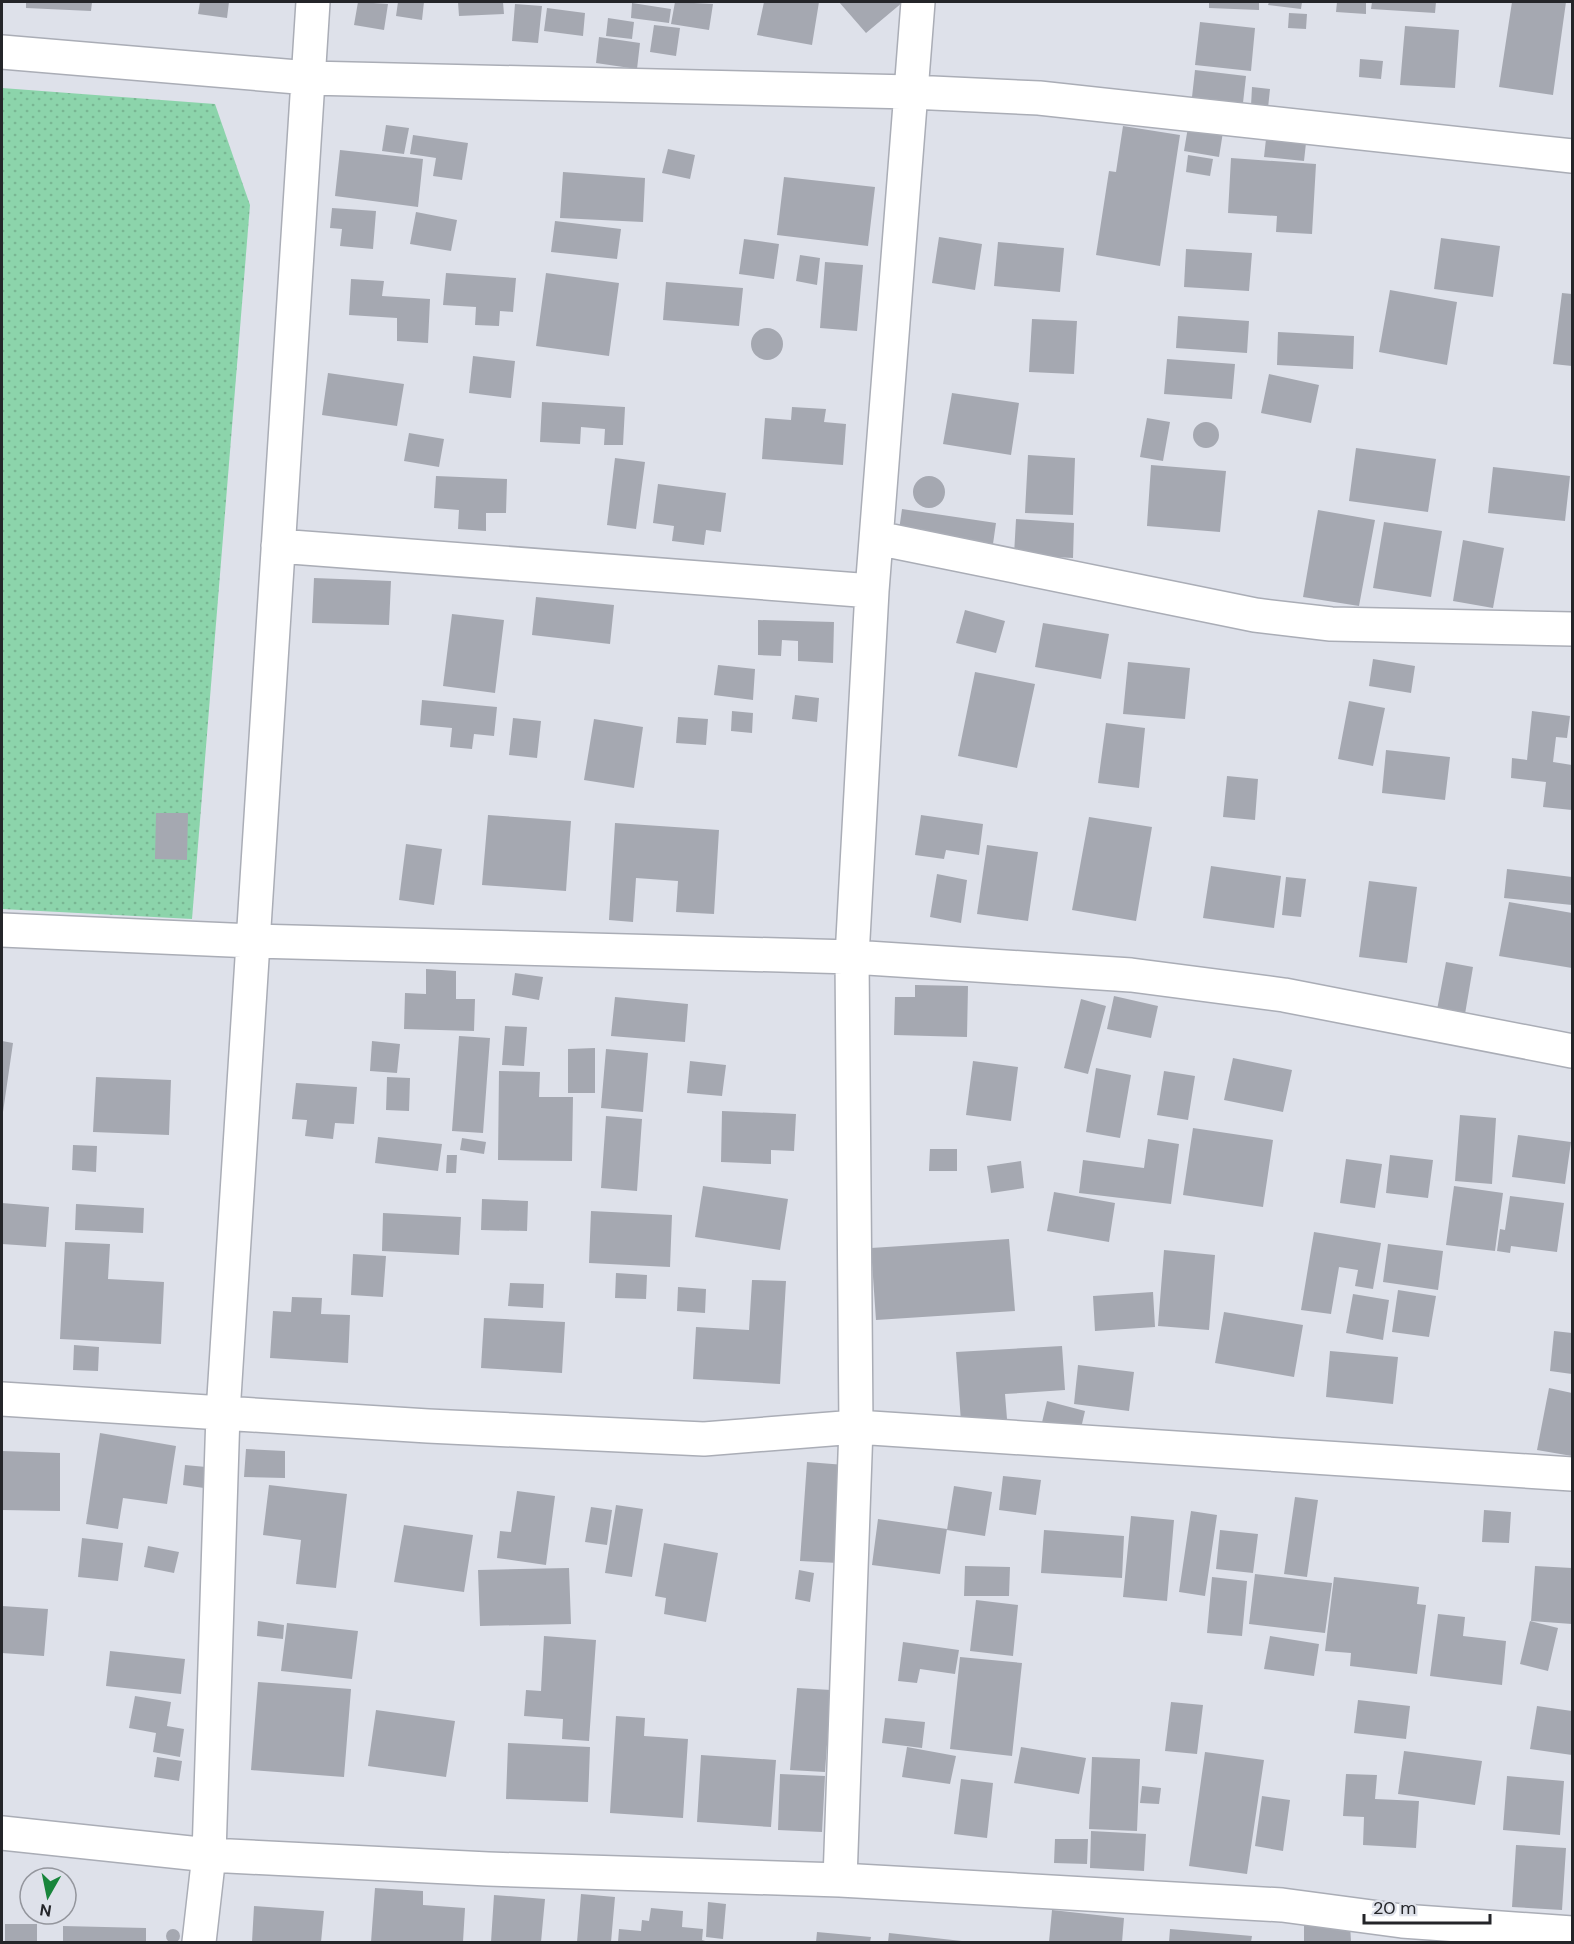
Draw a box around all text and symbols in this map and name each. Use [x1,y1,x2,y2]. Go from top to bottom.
north arrow [18,1866,78,1926]
scale bar [1364,1887,1490,1925]
text: 20 m [1373,1896,1416,1920]
text: N [38,1899,53,1922]

